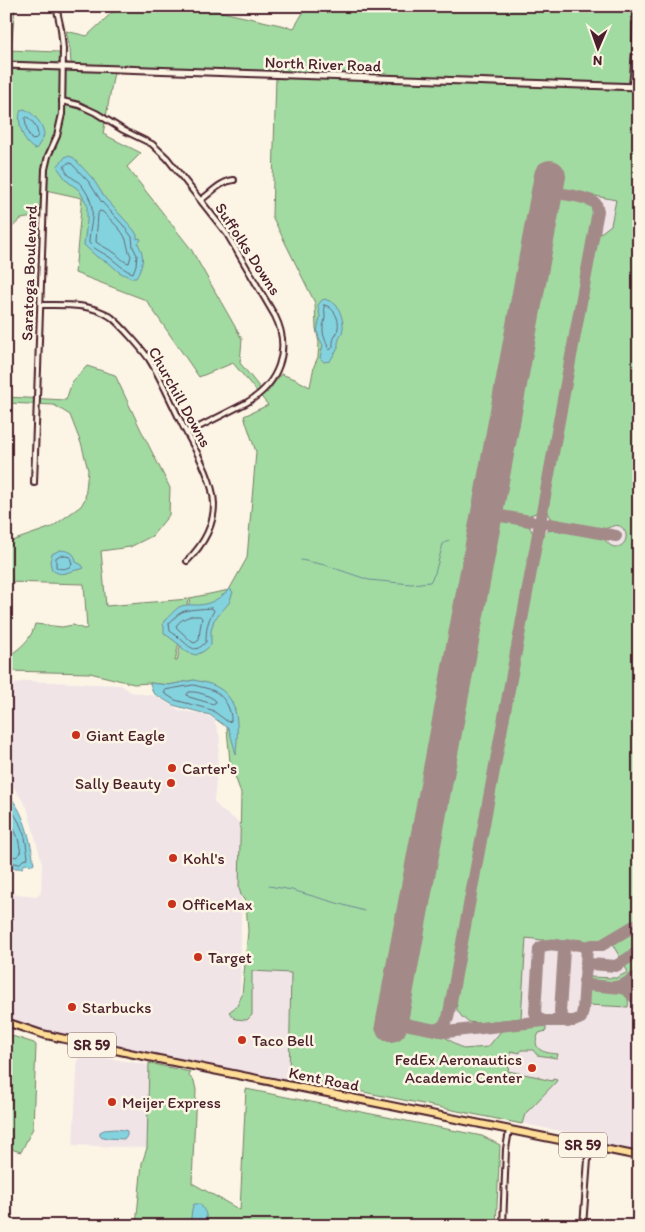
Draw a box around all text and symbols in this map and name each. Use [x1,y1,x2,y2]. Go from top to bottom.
north arrow [572,22,622,72]
street label: North River Road [264,52,382,76]
text: N [593,52,603,69]
street label: Suffolks Downs [211,199,285,299]
street label: Saratoga Boulevard [17,205,41,341]
street label: Churchill Downs [145,343,215,451]
place label: Giant Eagle [86,726,165,745]
marker: Giant Eagle [70,729,82,741]
place label: Carter's [182,759,237,778]
marker: Carter's [166,762,178,774]
place label: Sally Beauty [75,774,161,793]
marker: Sally Beauty [165,777,177,789]
place label: Kohl's [183,849,225,868]
marker: Kohl's [167,852,179,864]
place label: OfficeMax [182,895,253,914]
marker: OfficeMax [166,898,178,910]
place label: Target [208,948,252,967]
marker: Target [192,951,204,963]
place label: Starbucks [82,998,151,1017]
marker: Starbucks [66,1001,78,1013]
place label: Taco Bell [252,1031,314,1050]
road number: SR 59 [68,1032,116,1058]
marker: Taco Bell [236,1034,248,1046]
place label: FedEx Aeronautics Academic Center [395,1050,523,1087]
marker: FedEx Aeronautics Academic Center [526,1062,538,1074]
street label: Kent Road [287,1063,361,1095]
place label: Meijer Express [122,1093,221,1112]
marker: Meijer Express [106,1096,118,1108]
road number: SR 59 [559,1132,607,1158]

